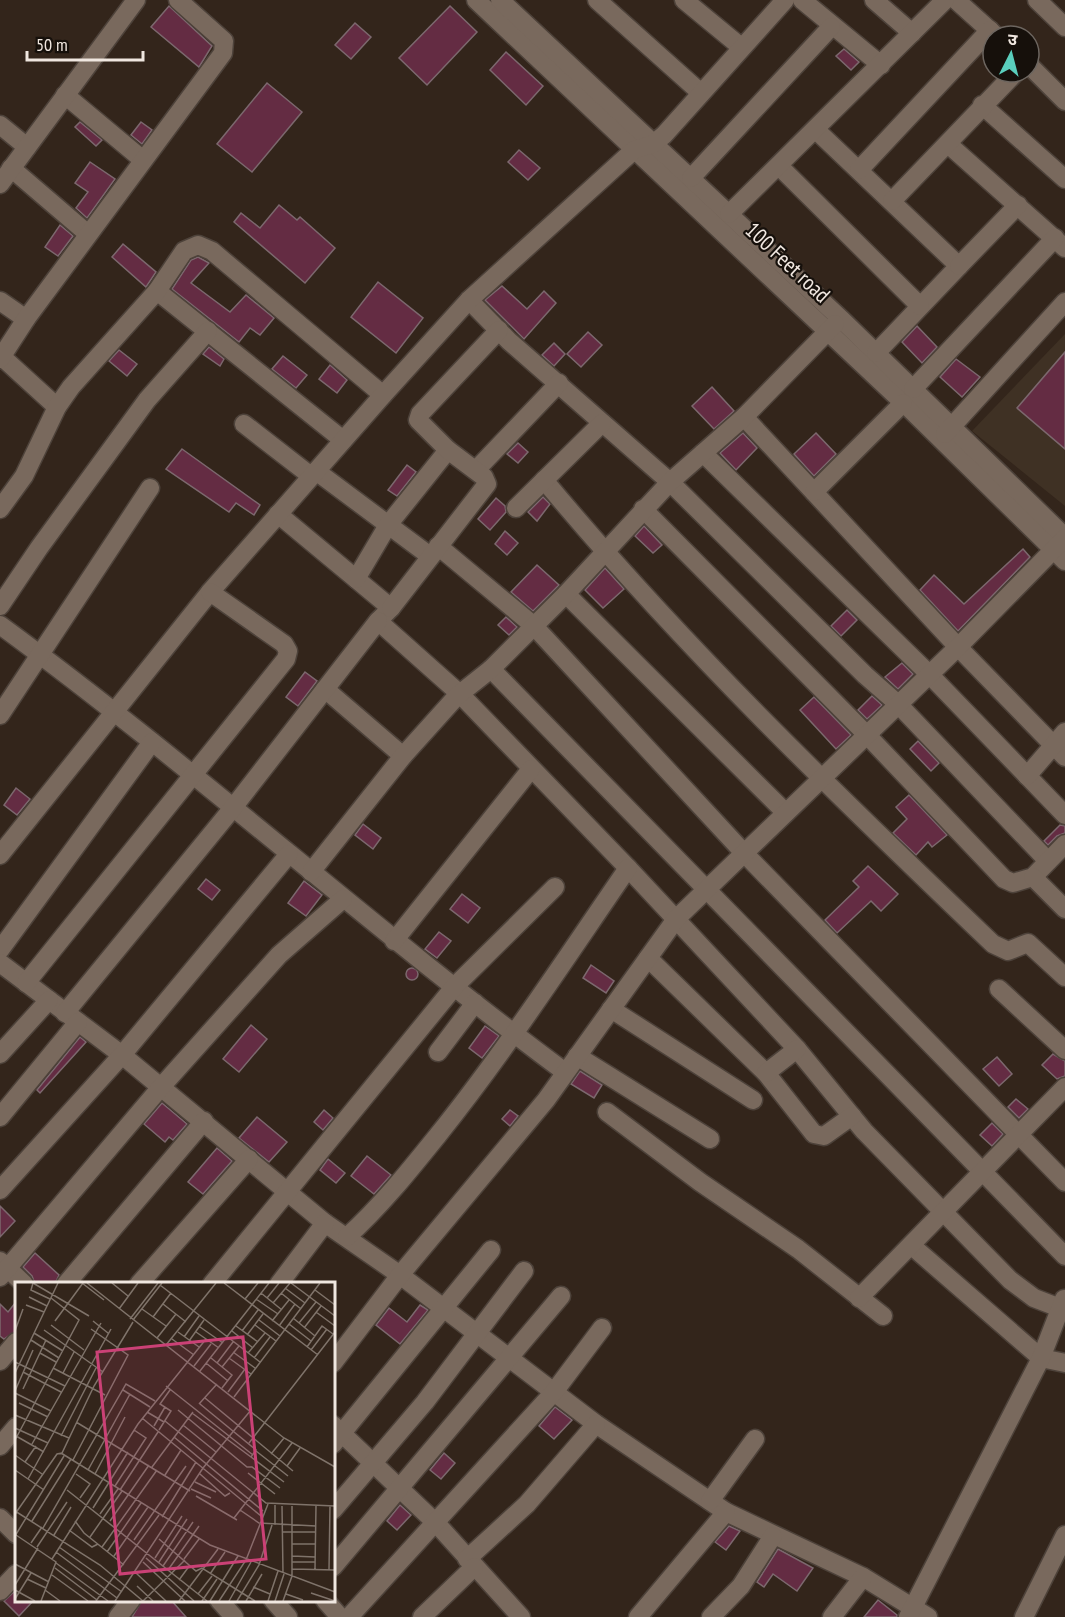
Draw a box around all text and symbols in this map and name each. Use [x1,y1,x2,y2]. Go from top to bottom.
scale bar [27,24,142,62]
north arrow [981,24,1041,84]
text: उ [1007,29,1019,50]
text: 50 m [36,33,68,56]
street label: 100 Feet road [740,216,836,308]
inset map [15,1282,334,1602]

